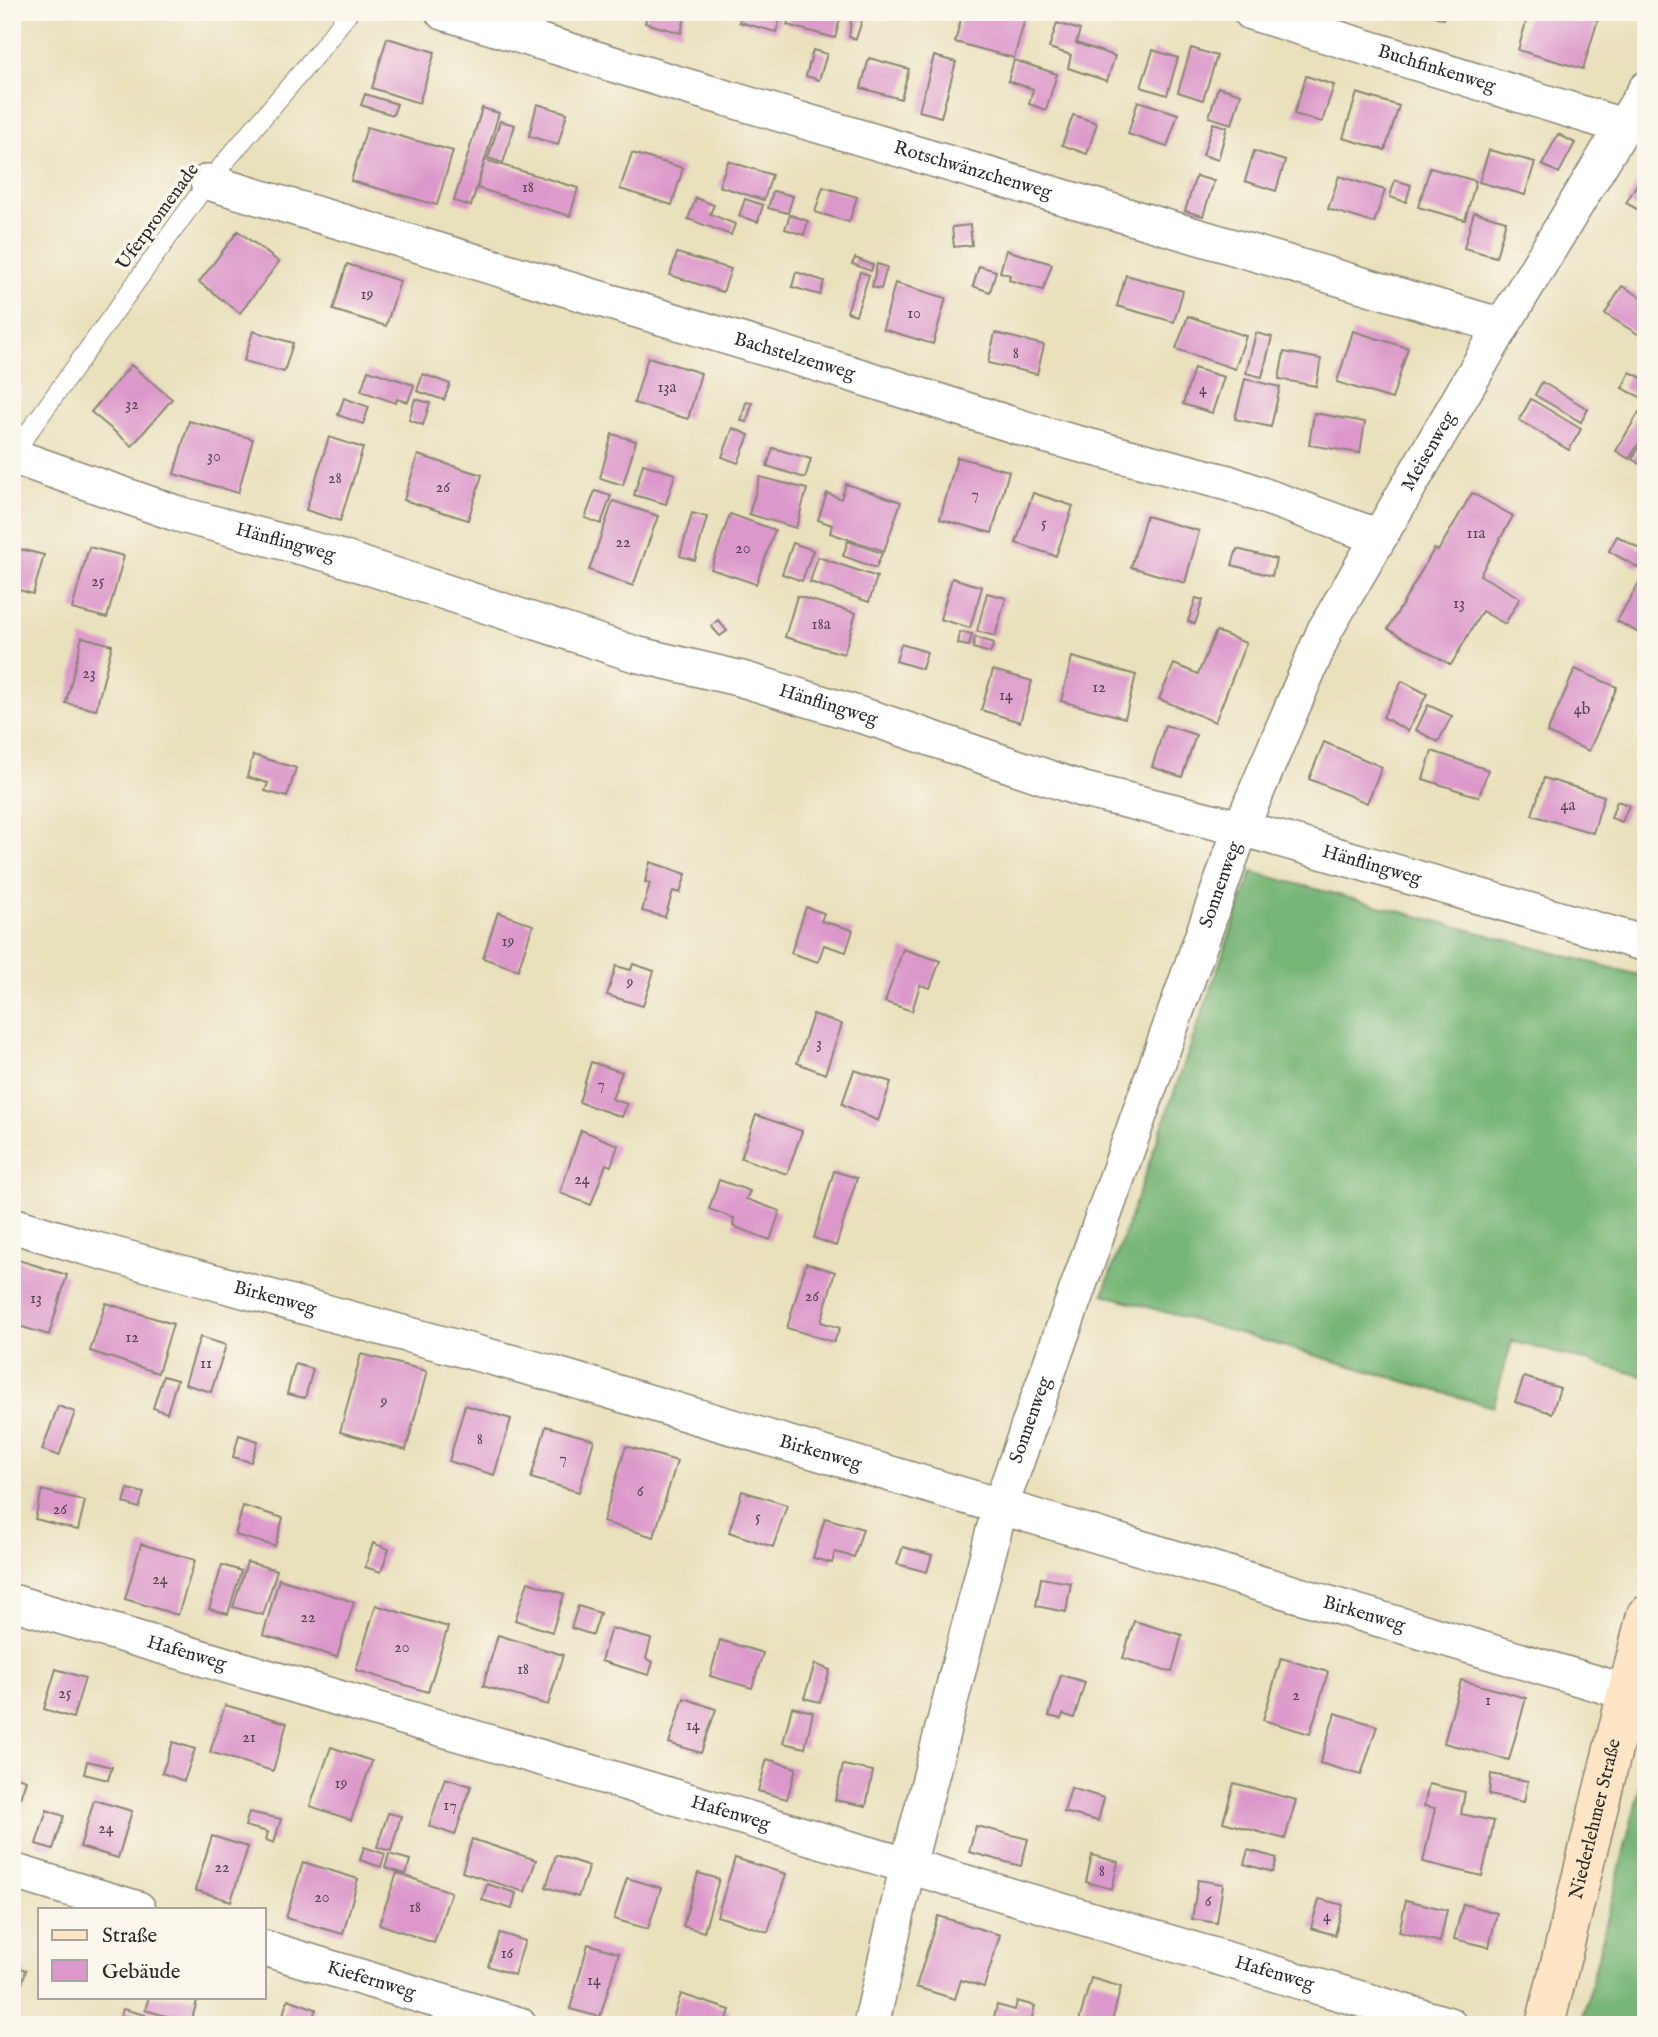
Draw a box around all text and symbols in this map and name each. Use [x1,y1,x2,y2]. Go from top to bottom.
street label: Buchfinkenweg [1375,40,1499,99]
street label: Rotschwänzchenweg [891,136,1055,205]
street label: Uferpromenade [111,159,205,275]
house number: 18 [522,178,534,198]
house number: 19 [361,285,373,305]
house number: 10 [907,304,921,324]
street label: Bachstelzenweg [731,327,859,386]
house number: 8 [1013,344,1019,364]
house number: 13a [658,378,677,398]
house number: 4 [1199,380,1207,400]
house number: 32 [125,395,139,415]
street label: Meisenweg [1396,407,1462,496]
house number: 30 [207,447,221,467]
house number: 28 [328,469,342,489]
house number: 26 [436,478,450,498]
house number: 7 [971,485,979,505]
house number: 5 [1041,514,1047,534]
street label: Hänflingweg [233,518,339,568]
house number: 11a [1467,524,1486,544]
house number: 22 [615,533,631,553]
house number: 20 [735,539,751,559]
house number: 25 [91,572,105,592]
house number: 13 [1453,594,1465,614]
house number: 18a [811,615,831,635]
house number: 23 [82,664,96,684]
house number: 12 [1092,678,1106,698]
street label: Hänflingweg [776,679,881,732]
house number: 14 [999,686,1013,706]
house number: 4b [1574,700,1591,720]
house number: 4a [1561,796,1575,816]
street label: Sonnenweg [1194,838,1247,931]
street label: Hänflingweg [1319,840,1425,891]
house number: 19 [502,932,514,952]
house number: 9 [626,973,634,993]
house number: 3 [816,1034,822,1054]
house number: 7 [597,1075,605,1095]
house number: 24 [574,1170,590,1190]
street label: Birkenweg [231,1276,320,1321]
house number: 26 [805,1287,819,1307]
house number: 13 [30,1289,42,1309]
house number: 12 [125,1328,139,1348]
house number: 11 [200,1354,212,1374]
street label: Sonnenweg [1004,1373,1057,1467]
house number: 9 [380,1392,388,1412]
house number: 8 [477,1430,483,1450]
street label: Birkenweg [776,1430,865,1477]
house number: 7 [559,1449,567,1469]
house number: 6 [637,1482,644,1502]
house number: 26 [53,1500,67,1520]
house number: 5 [755,1508,761,1528]
house number: 24 [152,1570,168,1590]
street label: Birkenweg [1320,1591,1409,1638]
house number: 22 [300,1608,316,1628]
street label: Hafenweg [144,1630,230,1677]
house number: 20 [394,1638,410,1658]
house number: 18 [517,1660,529,1680]
house number: 25 [58,1684,72,1704]
house number: 2 [1292,1686,1300,1706]
house number: 1 [1485,1691,1491,1711]
house number: 14 [686,1716,700,1736]
house number: 21 [242,1728,256,1748]
street label: Niederlehmer Straße [1564,1736,1627,1902]
house number: 19 [335,1774,347,1794]
street label: Hafenweg [688,1790,774,1837]
house number: 17 [443,1796,457,1816]
house number: 24 [98,1819,114,1839]
house number: 22 [214,1858,230,1878]
house number: 8 [1099,1862,1105,1882]
house number: 20 [314,1888,330,1908]
house number: 6 [1205,1892,1212,1912]
house number: 18 [409,1898,421,1918]
house number: 4 [1323,1907,1331,1927]
legend [38,1908,266,1998]
text: Straße [102,1923,158,1950]
house number: 16 [501,1944,514,1964]
street label: Hafenweg [1232,1951,1318,1997]
street label: Kiefernweg [324,1956,419,2005]
text: Gebäude [102,1959,181,1986]
house number: 14 [587,1971,601,1991]

